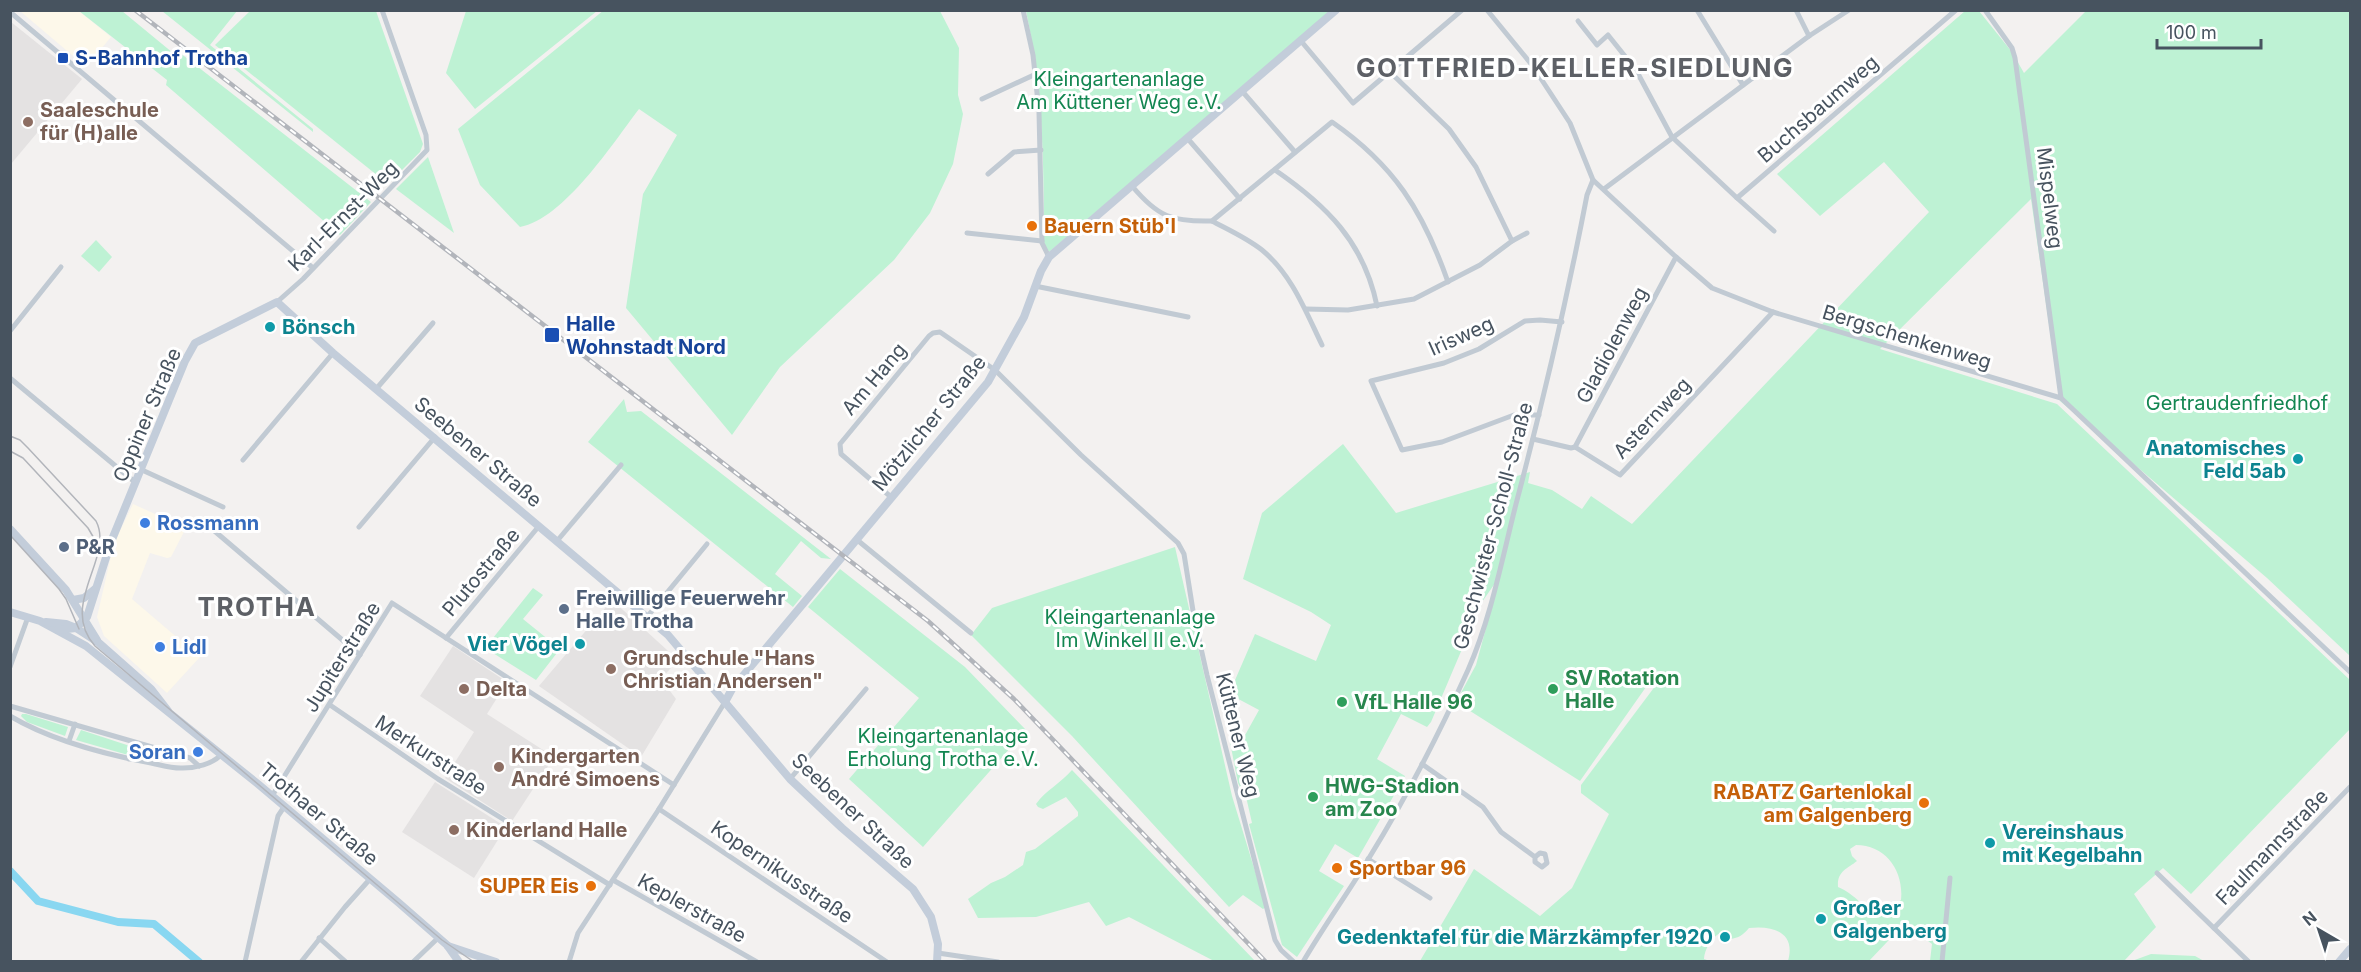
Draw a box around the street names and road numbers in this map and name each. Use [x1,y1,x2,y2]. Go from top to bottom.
street label: Buchsbaumweg [1753,50,1883,168]
street label: Mispelweg [2032,146,2068,250]
street label: Karl-Ernst-Weg [283,156,403,276]
street label: Gladiolenweg [1571,283,1653,407]
street label: Bergschenkenweg [1820,300,1994,374]
street label: Irisweg [1425,311,1497,361]
street label: Am Hang [837,338,911,420]
street label: Oppiner Straße [108,344,186,486]
street label: Mötzlicher Straße [867,350,991,496]
street label: Asternweg [1608,373,1696,463]
street label: Seebener Straße [409,392,547,512]
street label: Geschwister-Scholl-Straße [1448,400,1538,652]
street label: Plutostraße [437,523,525,621]
street label: Jupiterstraße [299,597,385,717]
street label: Küttener Weg [1211,670,1265,800]
street label: Merkurstraße [371,710,491,800]
street label: Seebener Straße [787,748,919,874]
street label: Trothaer Straße [255,757,383,871]
street label: Faulmannstraße [2211,784,2333,910]
street label: Kopernikusstraße [706,816,858,928]
street label: Keplerstraße [634,868,750,948]

